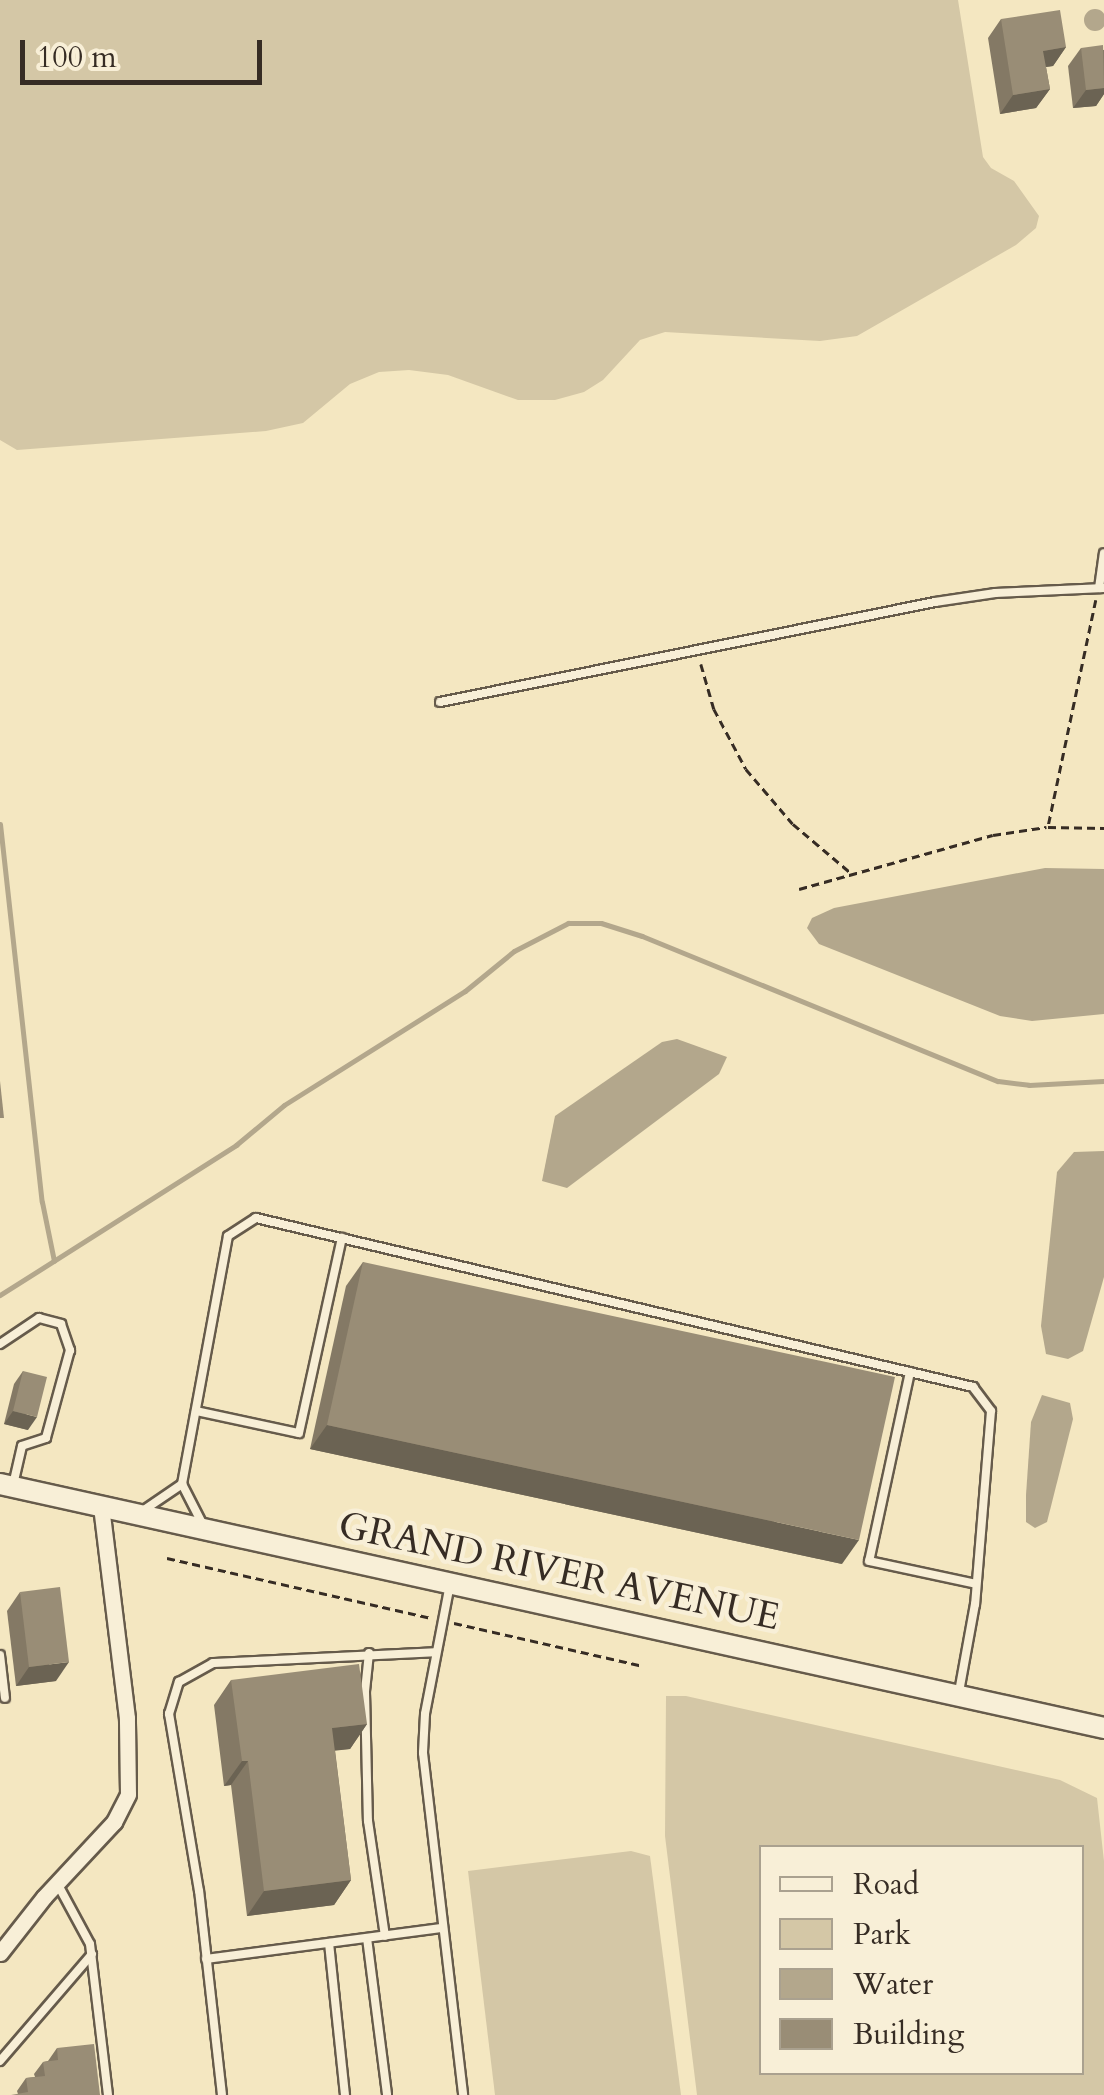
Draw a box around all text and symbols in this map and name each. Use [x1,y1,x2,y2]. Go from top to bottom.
scale bar [25,20,268,82]
text: 100 m [37,37,117,78]
street label: GRAND RIVER AVENUE [334,1503,784,1641]
legend [759,1845,1084,2075]
text: Road [853,1864,919,1905]
text: Park [853,1914,911,1955]
text: Water [853,1964,933,2005]
text: Building [853,2014,964,2055]

